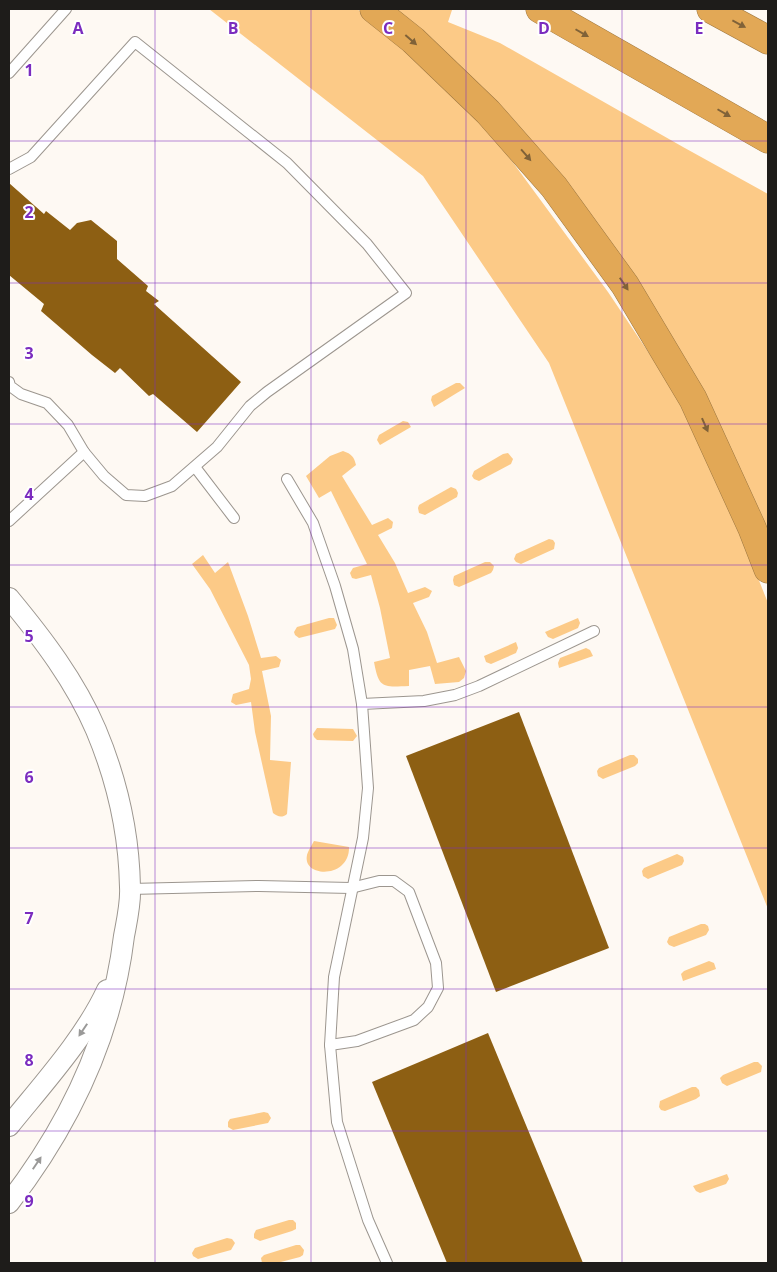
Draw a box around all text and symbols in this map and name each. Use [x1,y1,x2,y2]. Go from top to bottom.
text: A [72,17,84,39]
text: B [228,17,238,39]
text: C [383,17,393,39]
text: D [538,17,550,39]
text: E [695,17,704,39]
one-way arrow [732,20,747,28]
one-way arrow [575,29,590,37]
one-way arrow [405,34,418,45]
text: 1 [24,59,34,81]
one-way arrow [716,109,731,117]
one-way arrow [520,148,531,161]
text: 2 [24,201,34,223]
one-way arrow [619,277,629,291]
text: 3 [24,342,34,364]
one-way arrow [701,417,710,432]
text: 4 [24,483,34,505]
text: 5 [24,625,34,647]
text: 6 [24,766,34,788]
text: 7 [24,907,34,929]
one-way arrow [78,1023,87,1036]
text: 8 [24,1049,34,1071]
one-way arrow [33,1156,42,1170]
text: 9 [24,1190,34,1212]

